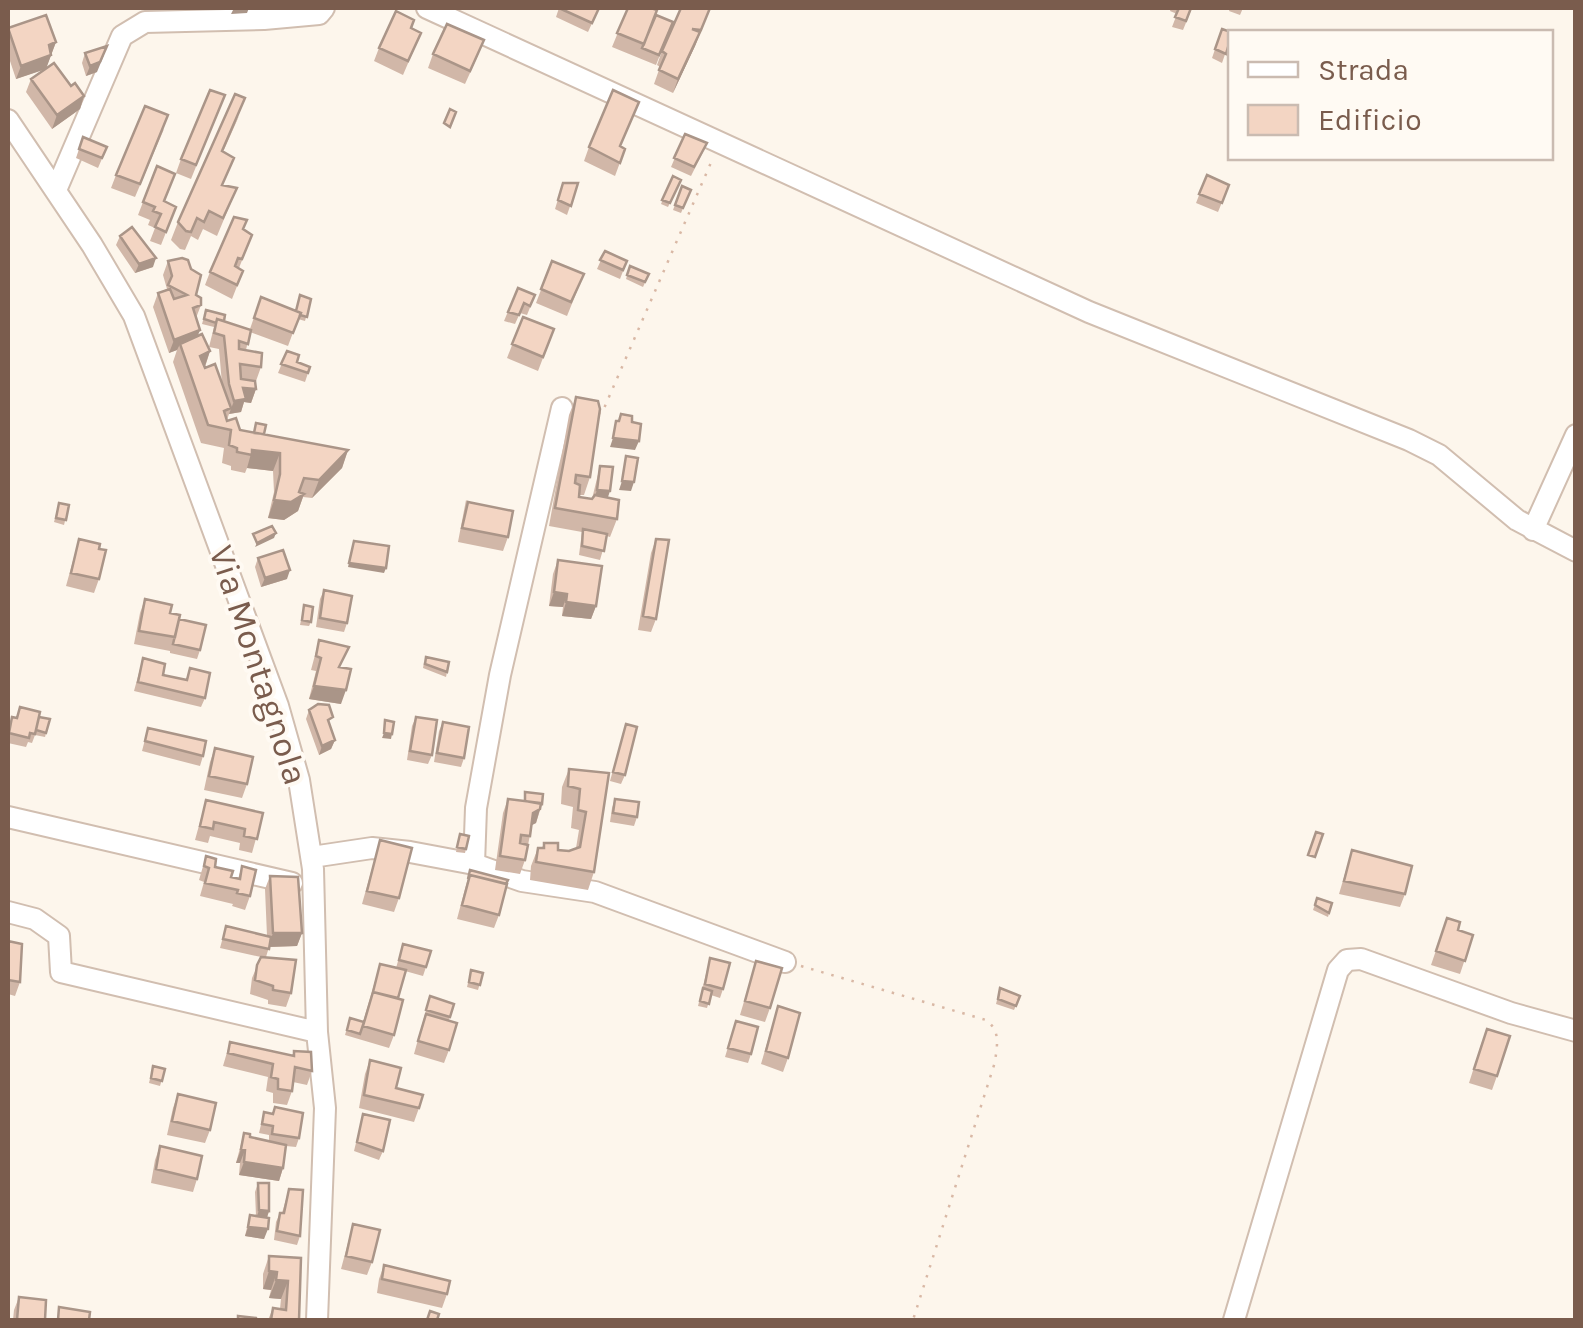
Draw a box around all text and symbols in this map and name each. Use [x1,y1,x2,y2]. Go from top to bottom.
legend [1228,30,1553,160]
text: Strada [1318,52,1409,88]
text: Edificio [1318,102,1422,138]
street label: Via Montagnola [201,540,317,790]

